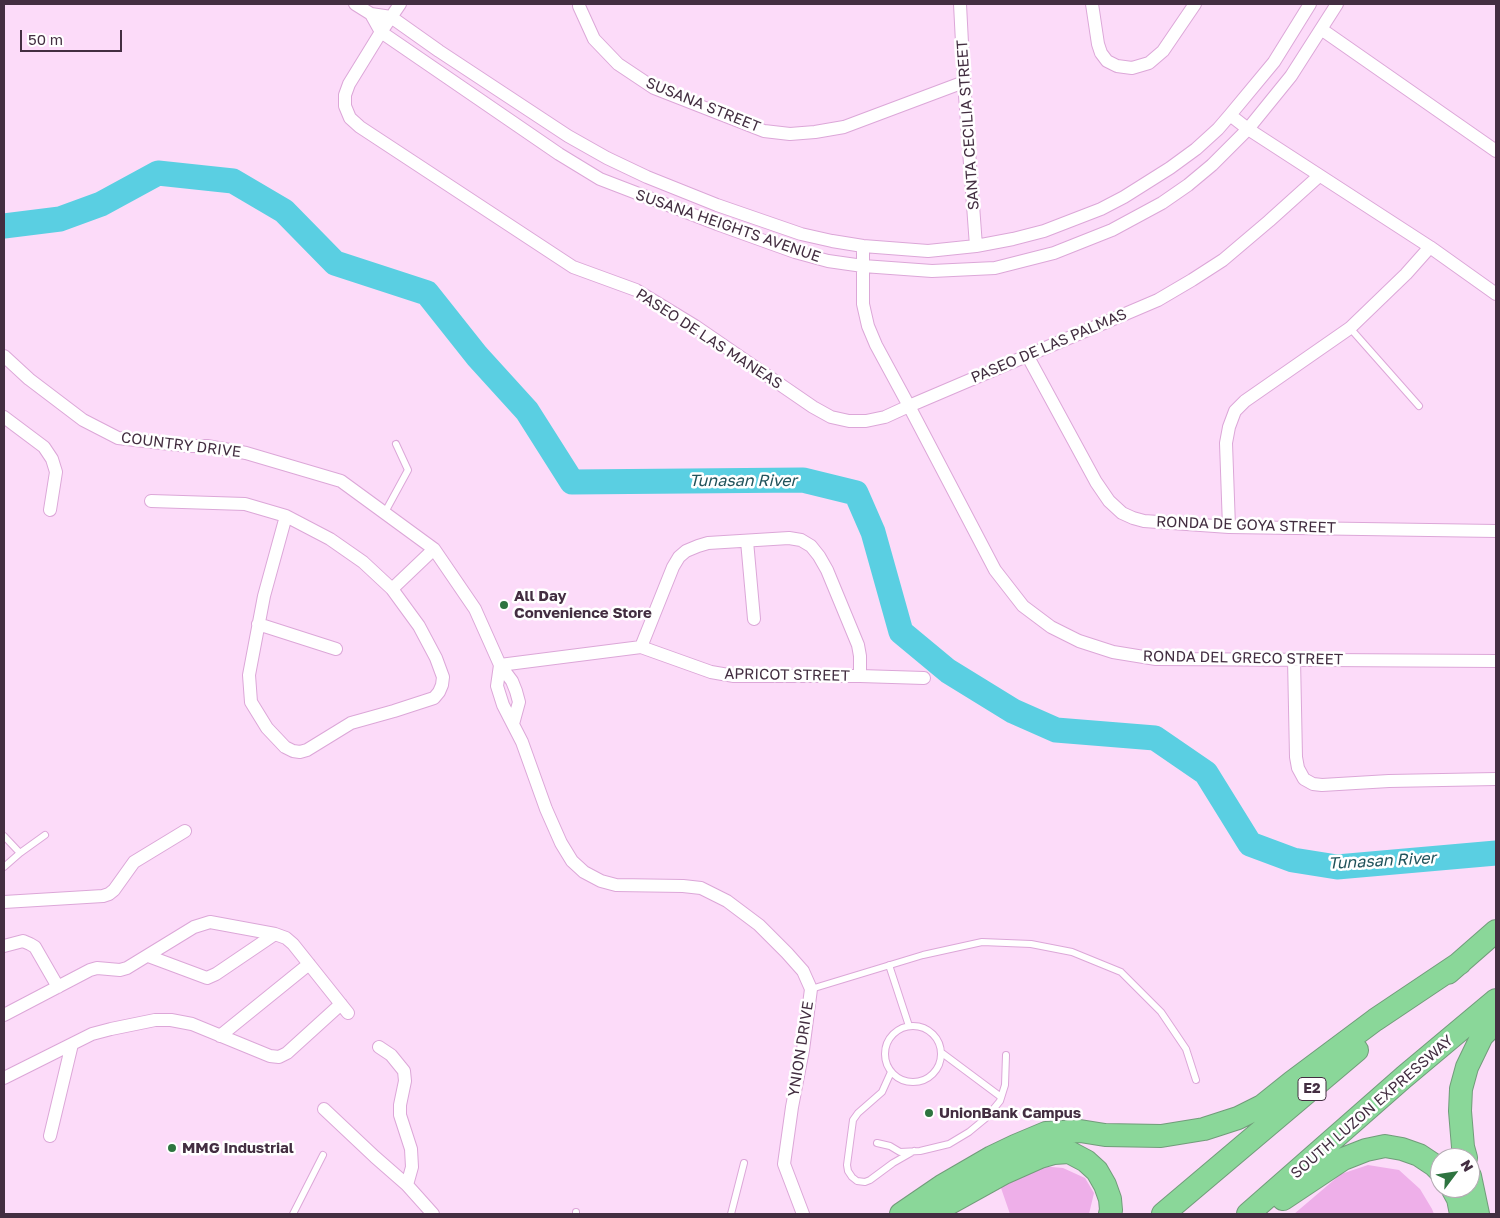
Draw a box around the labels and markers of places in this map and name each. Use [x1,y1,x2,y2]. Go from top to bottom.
place label: All Day Convenience Store [514,587,652,622]
marker: All Day Convenience Store [498,599,510,611]
place label: UnionBank Campus [939,1104,1081,1122]
marker: UnionBank Campus [923,1107,935,1119]
place label: MMG Industrial [182,1139,294,1157]
marker: MMG Industrial [166,1142,178,1154]

